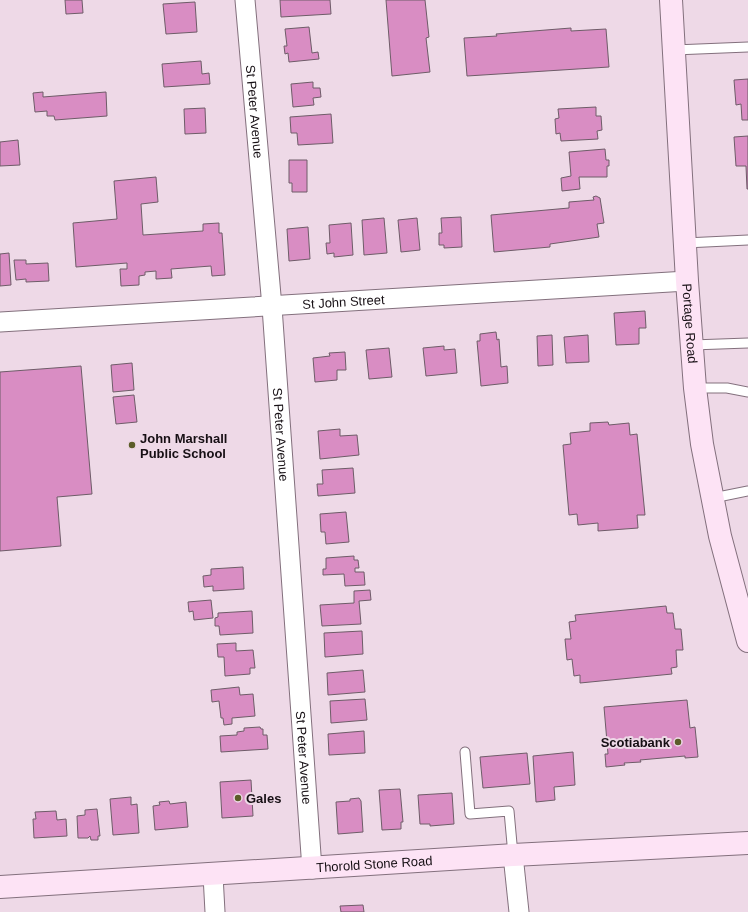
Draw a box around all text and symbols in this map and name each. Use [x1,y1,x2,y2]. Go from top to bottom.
street label: St Peter Avenue [243,64,266,159]
street label: Portage Road [679,283,700,364]
street label: St John Street [302,292,385,312]
street label: St Peter Avenue [270,387,291,482]
place label: John Marshall Public School [140,431,227,461]
marker: John Marshall Public School [127,440,137,450]
street label: St Peter Avenue [293,710,314,805]
place label: Scotiabank [601,735,671,750]
marker: Scotiabank [673,737,683,747]
place label: Gales [246,791,281,806]
marker: Gales [233,793,243,803]
street label: Thorold Stone Road [316,853,433,875]

